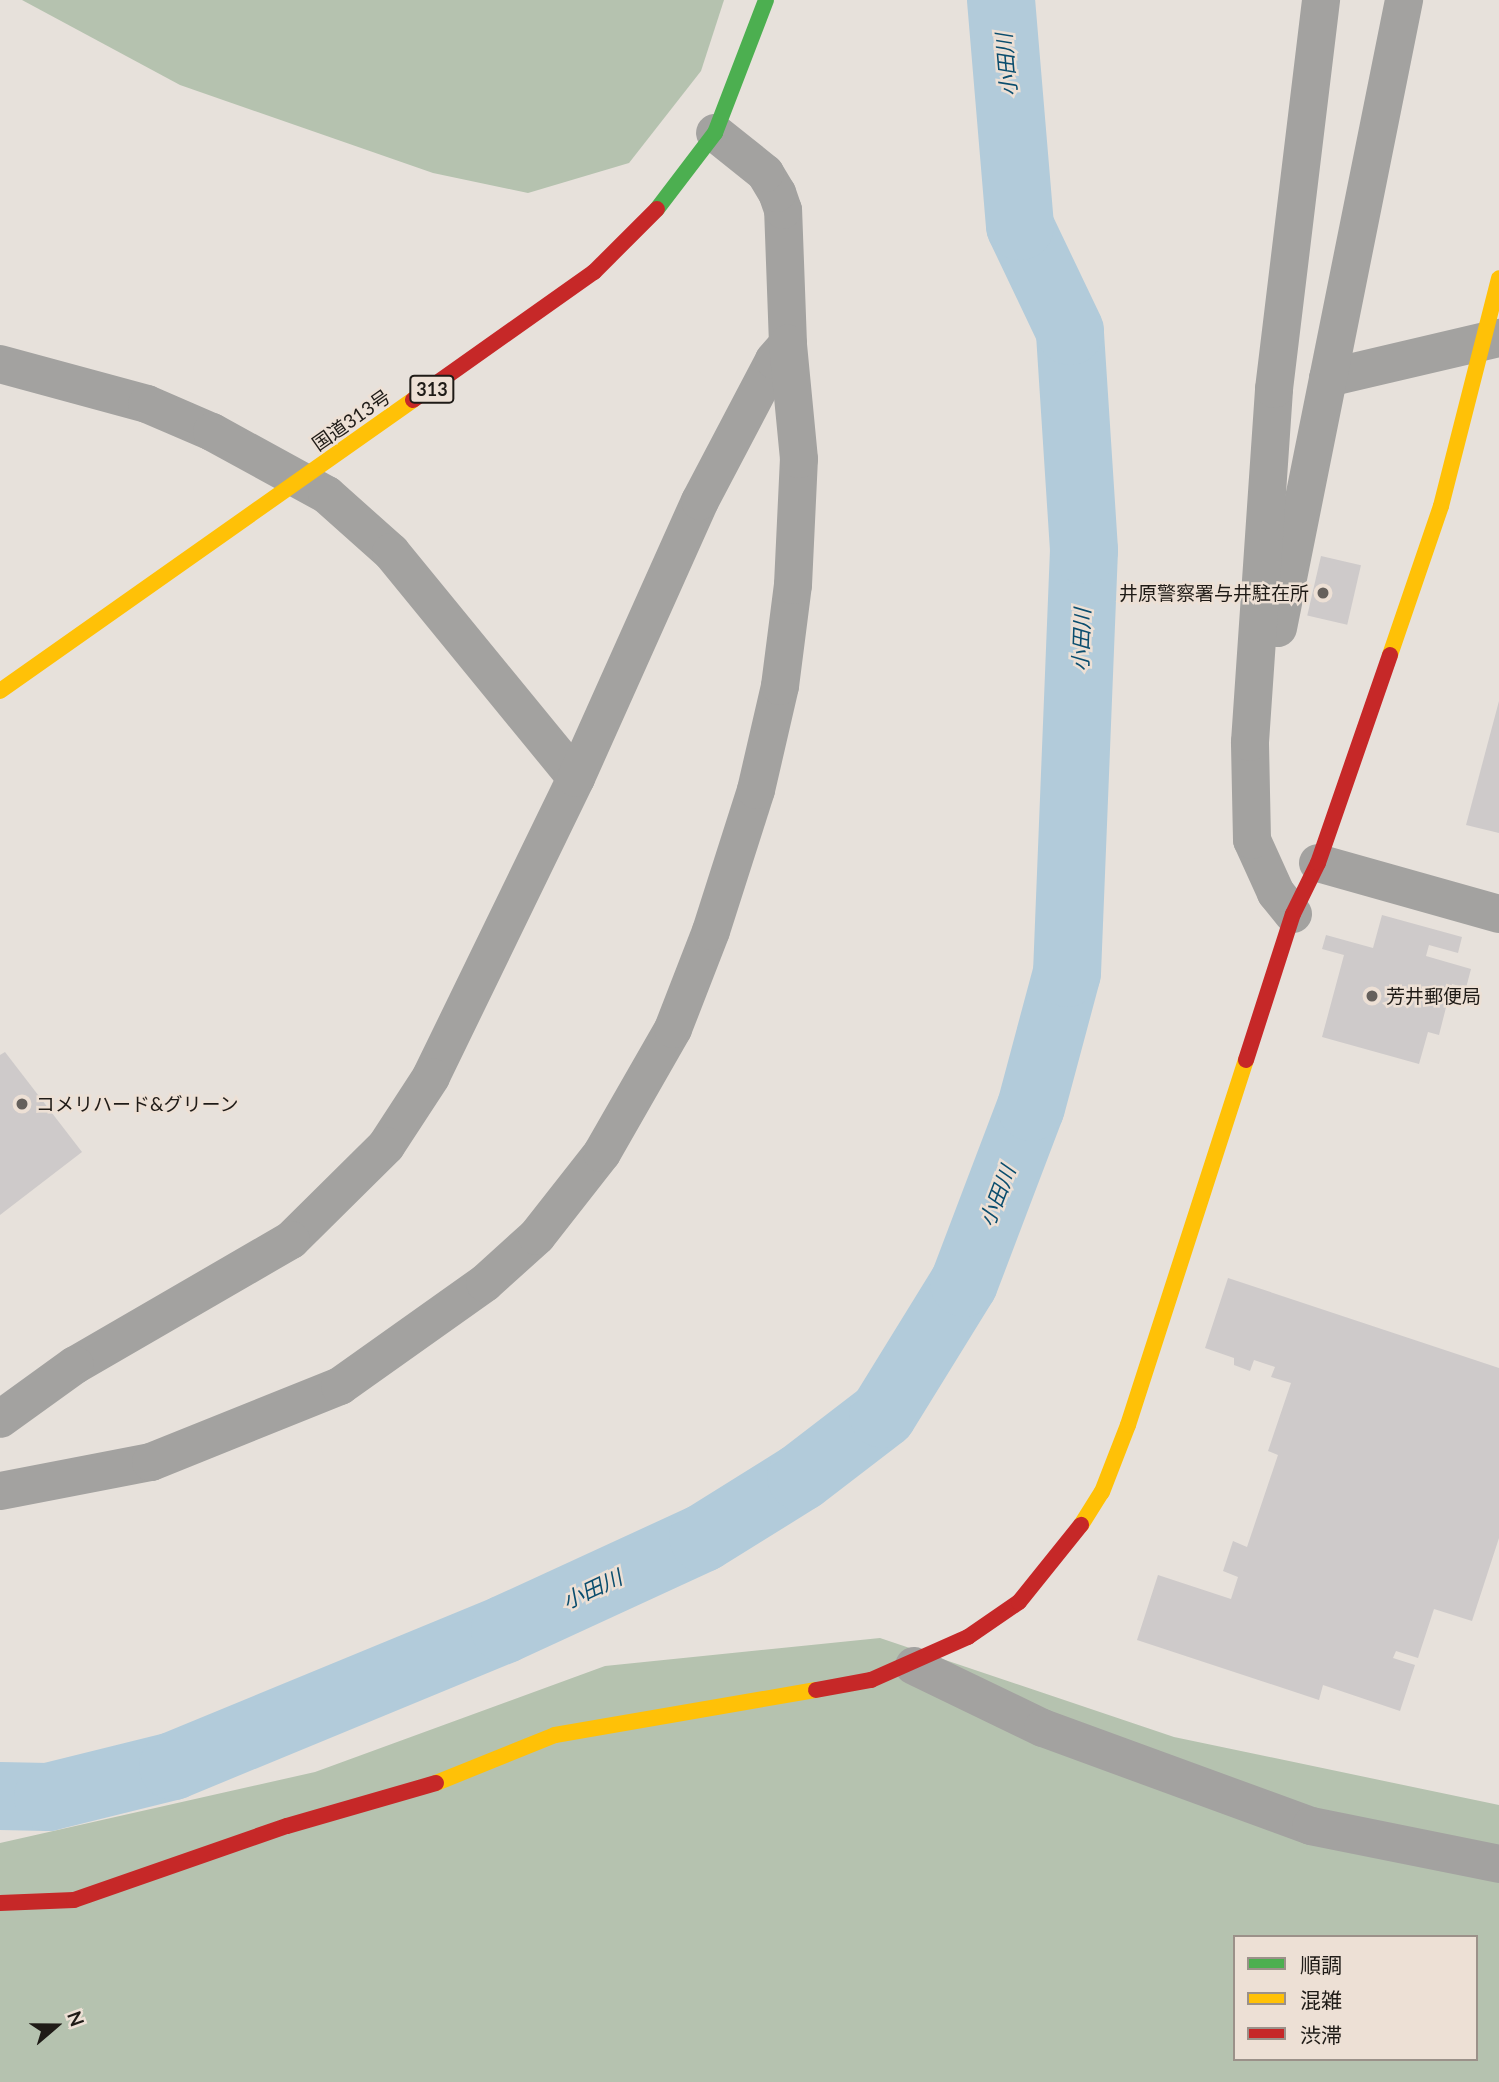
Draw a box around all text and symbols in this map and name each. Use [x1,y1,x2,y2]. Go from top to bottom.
water label: 小田川 [991,33,1021,97]
road number: 313 [409,374,455,404]
street label: 国道313号 [308,385,394,455]
place label: 井原警察署与井駐在所 [1119,582,1309,604]
marker: 井原警察署与井駐在所 [1315,585,1331,601]
water label: 小田川 [1067,608,1095,672]
place label: 芳井郵便局 [1386,985,1481,1007]
marker: 芳井郵便局 [1364,988,1380,1004]
place label: コメリハード&グリーン [36,1093,240,1115]
marker: コメリハード&グリーン [14,1096,30,1112]
water label: 小田川 [974,1162,1020,1230]
water label: 小田川 [558,1564,626,1614]
legend [1233,1935,1478,2061]
text: 順調 [1300,1952,1342,1977]
text: 混雑 [1300,1987,1342,2012]
north arrow [21,1991,91,2061]
text: N [63,2008,90,2029]
text: 渋滞 [1300,2022,1342,2047]

